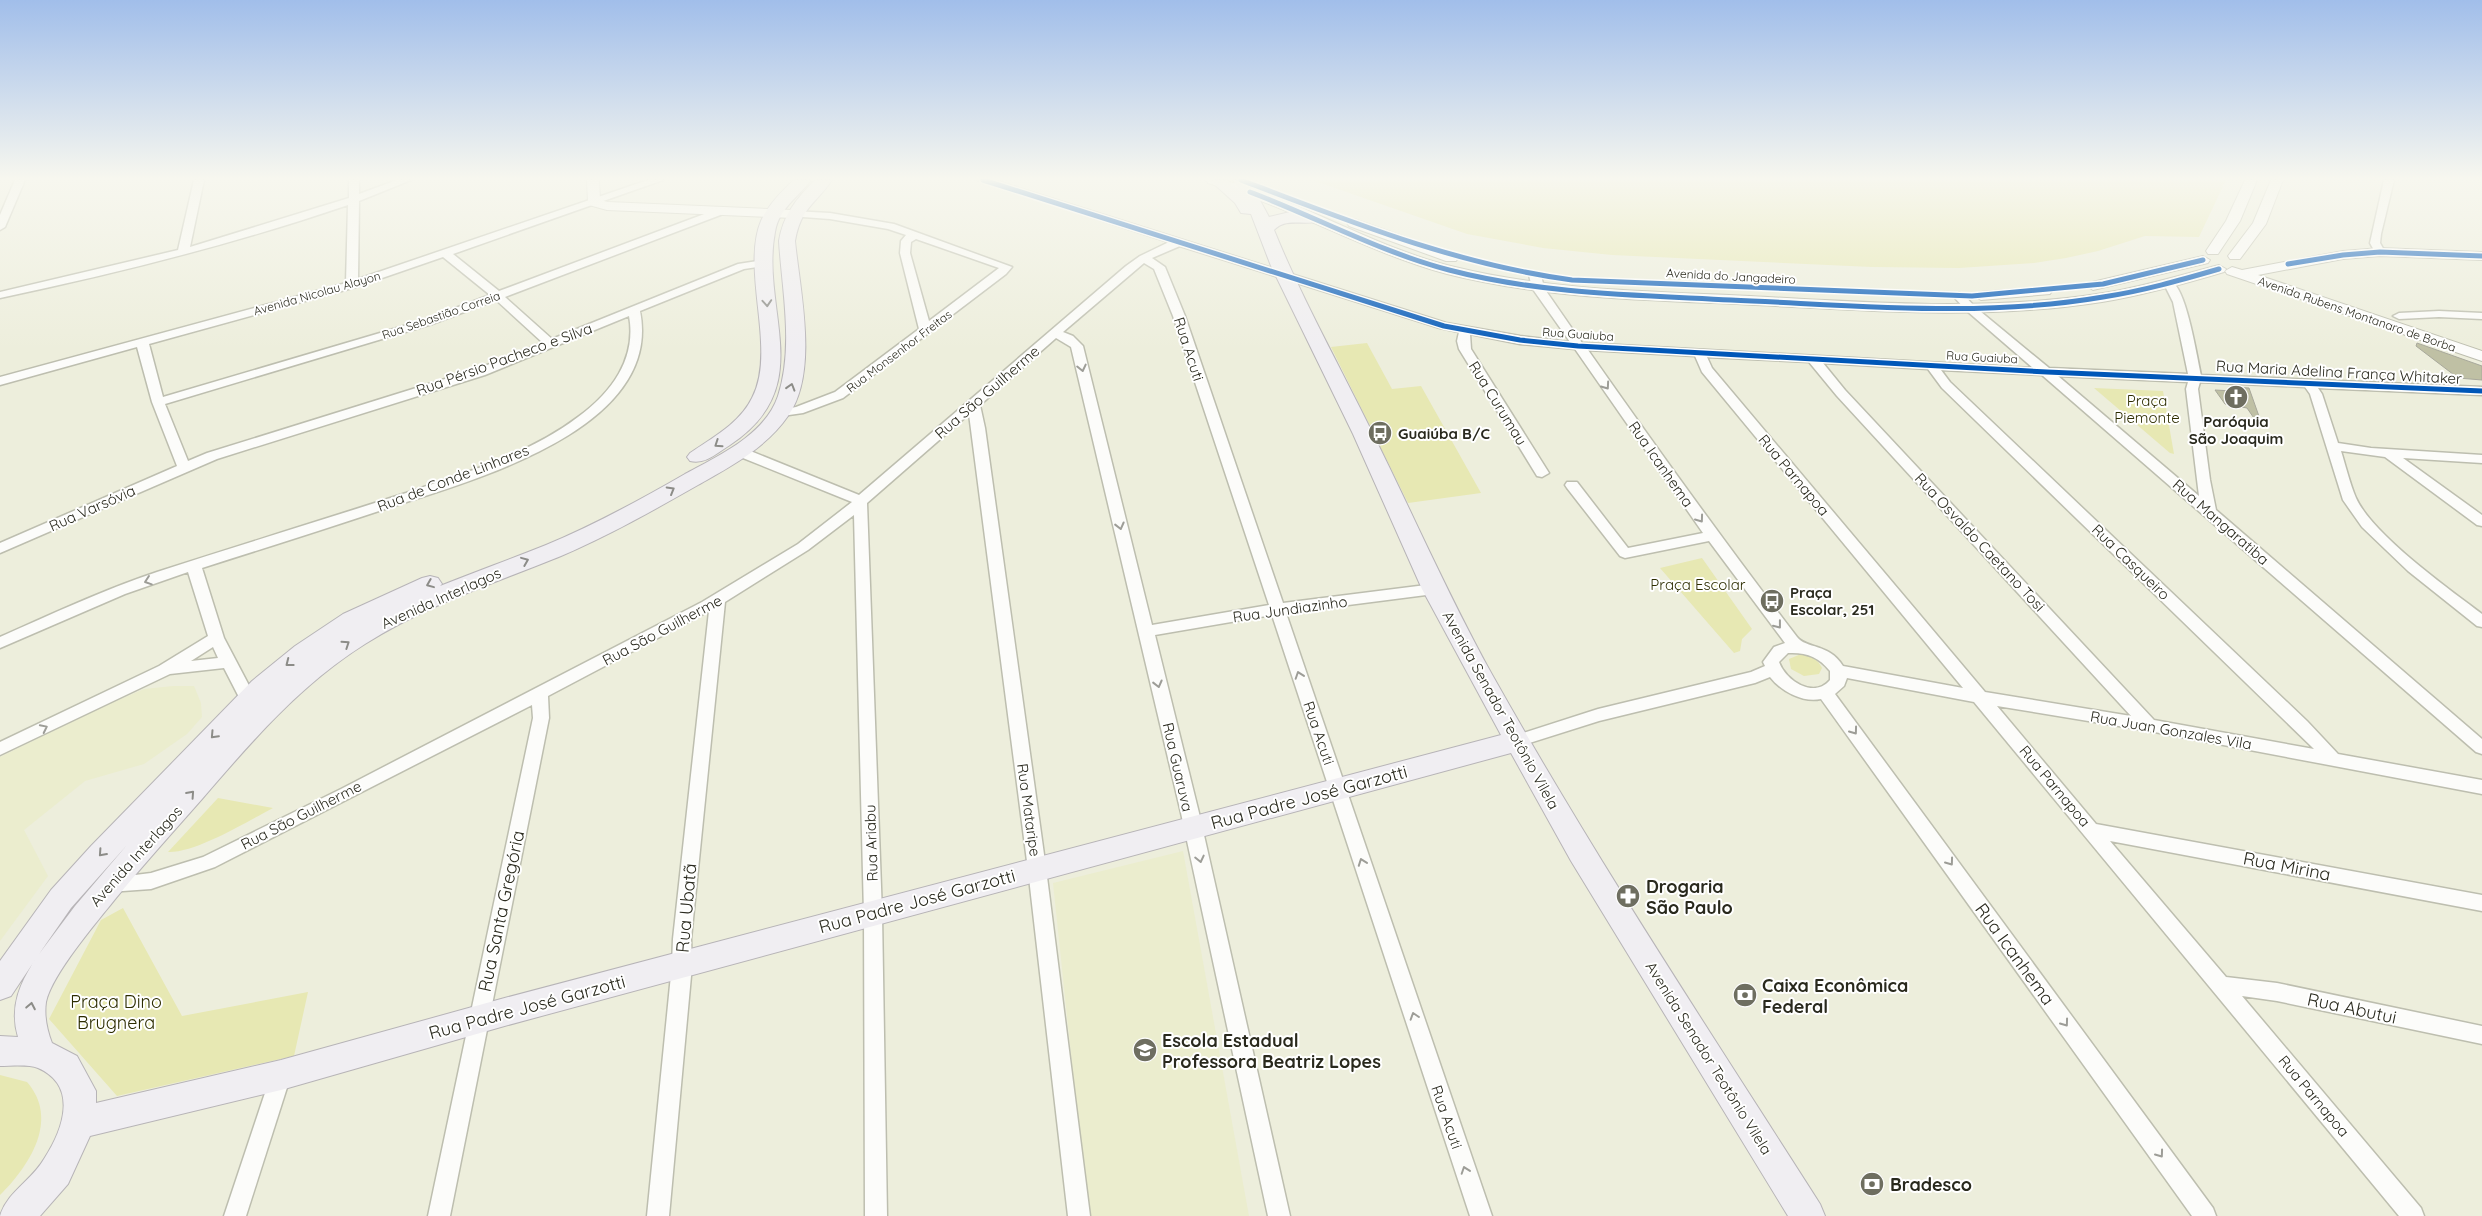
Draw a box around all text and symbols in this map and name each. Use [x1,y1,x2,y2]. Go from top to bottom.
street label: Avenida do Jangadeiro [1666,265,1796,287]
street label: Avenida Nicolau Alayon [252,268,382,318]
street label: Avenida Rubens Montanaro de Borba [2256,273,2458,355]
street label: Rua Sebastião Correia [380,288,502,342]
one-way arrow [761,299,772,307]
street label: Rua Monsenhor Freitas [843,306,955,396]
street label: Rua Acuti [1170,315,1208,383]
street label: Rua Pérsio Pacheco e Silva [413,318,595,400]
street label: Rua Guaiuba [1542,324,1614,344]
street label: Rua São Guilherme [931,341,1043,443]
street label: Rua Guaiuba [1946,348,2018,366]
street label: Rua Maria Adelina França Whitaker [2216,356,2463,388]
street label: Rua Curumau [1465,358,1531,448]
one-way arrow [1076,363,1087,372]
one-way arrow [1600,380,1609,390]
one-way arrow [786,384,796,392]
church icon: Paróquia São Joaquim [2223,384,2249,410]
park label: Praça Piemonte [2114,391,2180,427]
place label: Paróquia São Joaquim [2189,412,2283,448]
street label: Rua Icanhema [1624,417,1698,511]
bus stop icon: Guaiúba B/C [1367,420,1393,446]
place label: Guaiúba B/C [1398,424,1490,443]
street label: Rua Parnapoa [1754,430,1834,520]
one-way arrow [714,438,723,447]
street label: Rua de Conde Linhares [374,440,532,516]
street label: Rua Osvaldo Caetano Tosi [1911,469,2049,615]
street label: Rua Mangaratiba [2169,475,2273,569]
street label: Rua Varsóvia [46,481,138,535]
one-way arrow [666,487,675,497]
one-way arrow [1694,513,1703,523]
street label: Rua Casqueiro [2088,520,2174,604]
one-way arrow [1114,521,1125,530]
one-way arrow [520,557,529,567]
street label: Avenida Interlagos [378,563,504,633]
one-way arrow [144,575,152,585]
park label: Praça Escolar [1650,575,1746,594]
one-way arrow [426,577,435,588]
place label: Praça Escolar, 251 [1790,583,1874,619]
bus stop icon: Praça Escolar, 251 [1759,588,1785,614]
street label: Rua São Guilherme [599,590,725,670]
street label: Rua Jundiazinho [1232,592,1348,626]
street label: Avenida Senador Teotônio Vilela [1438,607,1564,813]
one-way arrow [1773,619,1781,628]
one-way arrow [341,641,350,650]
one-way arrow [286,657,295,665]
one-way arrow [1294,671,1304,679]
one-way arrow [1152,679,1163,688]
street label: Rua Acuti [1299,699,1339,767]
street label: Rua Juan Gonzales Vila [2089,706,2253,754]
street label: Rua Guaruva [1159,721,1197,813]
one-way arrow [39,723,48,734]
one-way arrow [1849,725,1857,734]
one-way arrow [211,729,220,738]
street label: Rua Parnapoa [2015,741,2095,831]
street label: Rua Padre José Garzotti [1208,760,1410,834]
street label: Rua Mataripe [1013,762,1045,858]
street label: Rua São Guilherme [238,776,364,854]
one-way arrow [185,791,194,800]
street label: Avenida Interlagos [86,802,186,910]
street label: Rua Ariabu [860,804,882,882]
street label: Rua Santa Gregória [473,828,529,994]
street label: Rua Mirina [2241,846,2333,886]
one-way arrow [99,847,108,856]
one-way arrow [1194,854,1205,863]
one-way arrow [1943,857,1953,866]
one-way arrow [1358,858,1368,866]
street label: Rua Ubatã [671,862,701,954]
street label: Rua Padre José Garzotti [816,864,1018,938]
place label: Drogaria São Paulo [1646,875,1733,919]
pharmacy icon: Drogaria São Paulo [1615,883,1641,909]
street label: Rua Icanhema [1970,898,2060,1010]
street label: Avenida Senador Teotônio Vilela [1642,958,1776,1158]
street label: Rua Padre José Garzotti [426,970,628,1044]
place label: Caixa Econômica Federal [1762,974,1908,1018]
bank icon: Caixa Econômica Federal [1732,982,1758,1008]
street label: Rua Abutui [2305,987,2399,1029]
park label: Praça Dino Brugnera [70,990,162,1034]
one-way arrow [26,1001,36,1010]
one-way arrow [1409,1012,1419,1020]
one-way arrow [2059,1017,2068,1027]
place label: Escola Estadual Professora Beatriz Lopes [1162,1029,1381,1073]
school or university icon: Escola Estadual Professora Beatriz Lopes [1132,1037,1158,1063]
street label: Rua Parnapoa [2274,1051,2354,1141]
street label: Rua Acuti [1427,1083,1467,1151]
one-way arrow [2154,1149,2163,1158]
one-way arrow [1461,1166,1471,1175]
bank icon: Bradesco [1859,1171,1885,1197]
place label: Bradesco [1890,1173,1972,1196]

